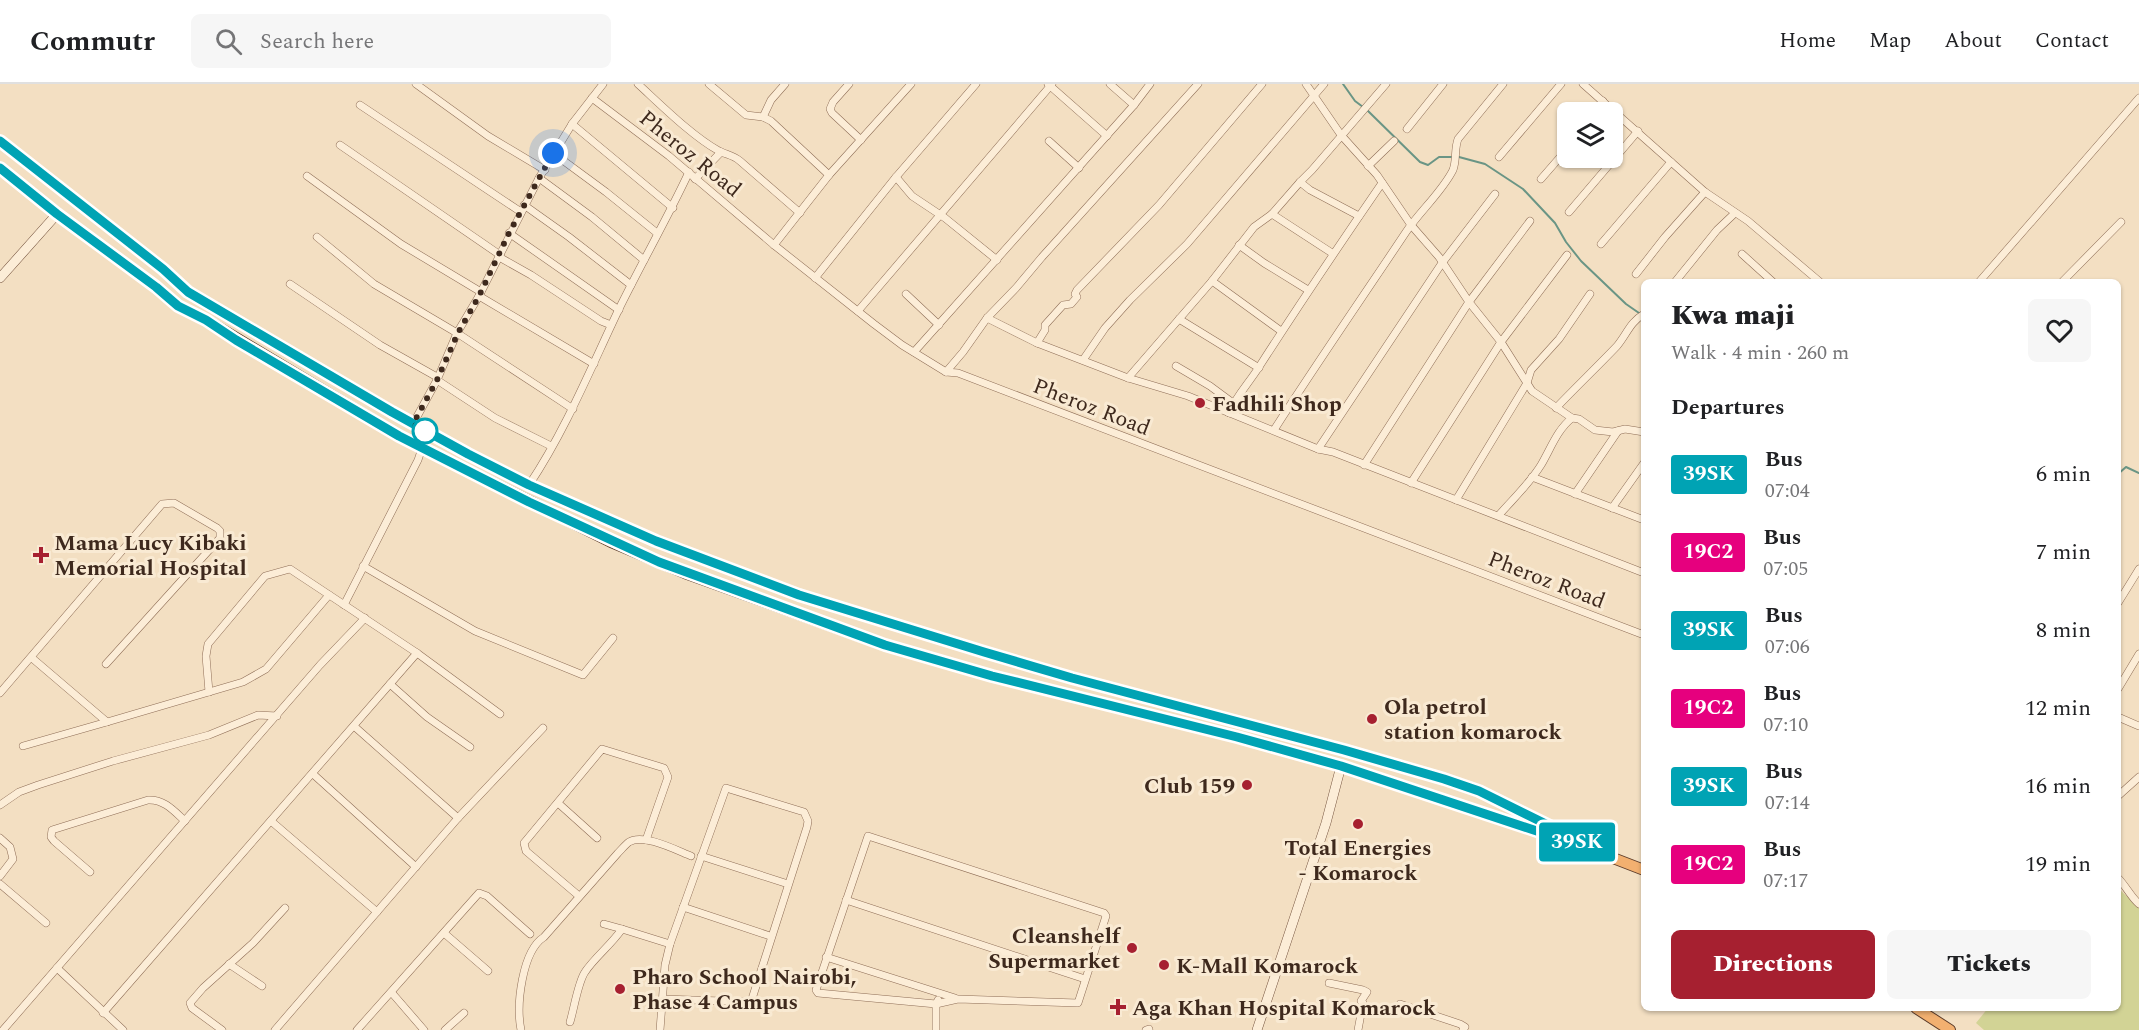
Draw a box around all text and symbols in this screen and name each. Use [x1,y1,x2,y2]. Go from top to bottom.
search box [191,14,611,68]
text: Commutr [30,20,155,63]
icon: search [212,25,245,58]
text: Search here [260,25,374,58]
text: Home [1779,25,1836,57]
text: Map [1869,25,1911,57]
text: About [1944,25,2002,57]
text: Contact [2035,25,2109,57]
street label: Pheroz Road [632,102,748,206]
map controls [1557,102,1623,168]
button: layers [1557,102,1623,168]
your location [538,138,568,168]
text: Kwa maji [1671,294,1795,337]
button: heart [2028,299,2091,362]
text: Walk · 4 min · 260 m [1671,338,1849,368]
street label: Pheroz Road [1028,370,1155,445]
place label: Fadhili Shop [1212,388,1342,421]
text: Departures [1671,391,1785,424]
marker: Fadhili Shop [1193,396,1207,410]
unlabelled marker [412,418,438,444]
text: Bus [1765,443,1803,476]
text: 39SK [1683,458,1735,490]
text: 6 min [2036,458,2091,491]
text: 07:04 [1765,476,1810,506]
text: Bus [1763,521,1801,554]
place label: Mama Lucy Kibaki Memorial Hospital [54,527,247,585]
text: 19C2 [1683,536,1733,568]
text: 7 min [2036,536,2091,569]
street label: Pheroz Road [1483,543,1610,618]
marker: Mama Lucy Kibaki Memorial Hospital [32,546,50,564]
text: 07:05 [1763,554,1808,584]
text: Bus [1765,599,1803,632]
text: 39SK [1683,614,1735,646]
text: 8 min [2036,614,2091,647]
text: 07:06 [1765,632,1810,662]
text: Bus [1763,677,1801,710]
place label: Ola petrol station komarock [1384,691,1562,749]
text: 19C2 [1683,692,1733,724]
text: 12 min [2025,692,2091,725]
text: 07:10 [1763,710,1808,740]
marker: Ola petrol station komarock [1365,712,1379,726]
text: Bus [1765,755,1803,788]
place label: Club 159 [1144,770,1235,803]
text: 39SK [1683,770,1735,802]
text: 16 min [2025,770,2091,803]
marker: Club 159 [1240,778,1254,792]
text: 07:14 [1765,788,1810,818]
marker: Total Energies - Komarock [1351,817,1365,831]
line badge: 39SK [1535,822,1619,861]
text: 39SK [1551,826,1603,858]
place label: Total Energies - Komarock [1284,832,1432,890]
text: Bus [1763,833,1801,866]
text: 19C2 [1683,848,1733,880]
text: 19 min [2025,848,2091,881]
text: 07:17 [1763,866,1808,896]
place label: Cleanshelf Supermarket [988,920,1122,978]
button: Directions [1671,930,1875,999]
button: Tickets [1887,930,2091,999]
marker: Cleanshelf Supermarket [1125,941,1139,955]
place label: K-Mall Komarock [1176,950,1359,983]
marker: K-Mall Komarock [1157,958,1171,972]
place label: Pharo School Nairobi, Phase 4 Campus [632,961,857,1019]
marker: Pharo School Nairobi, Phase 4 Campus [613,982,627,996]
place label: Aga Khan Hospital Komarock [1132,992,1437,1025]
marker: Aga Khan Hospital Komarock [1109,998,1127,1016]

